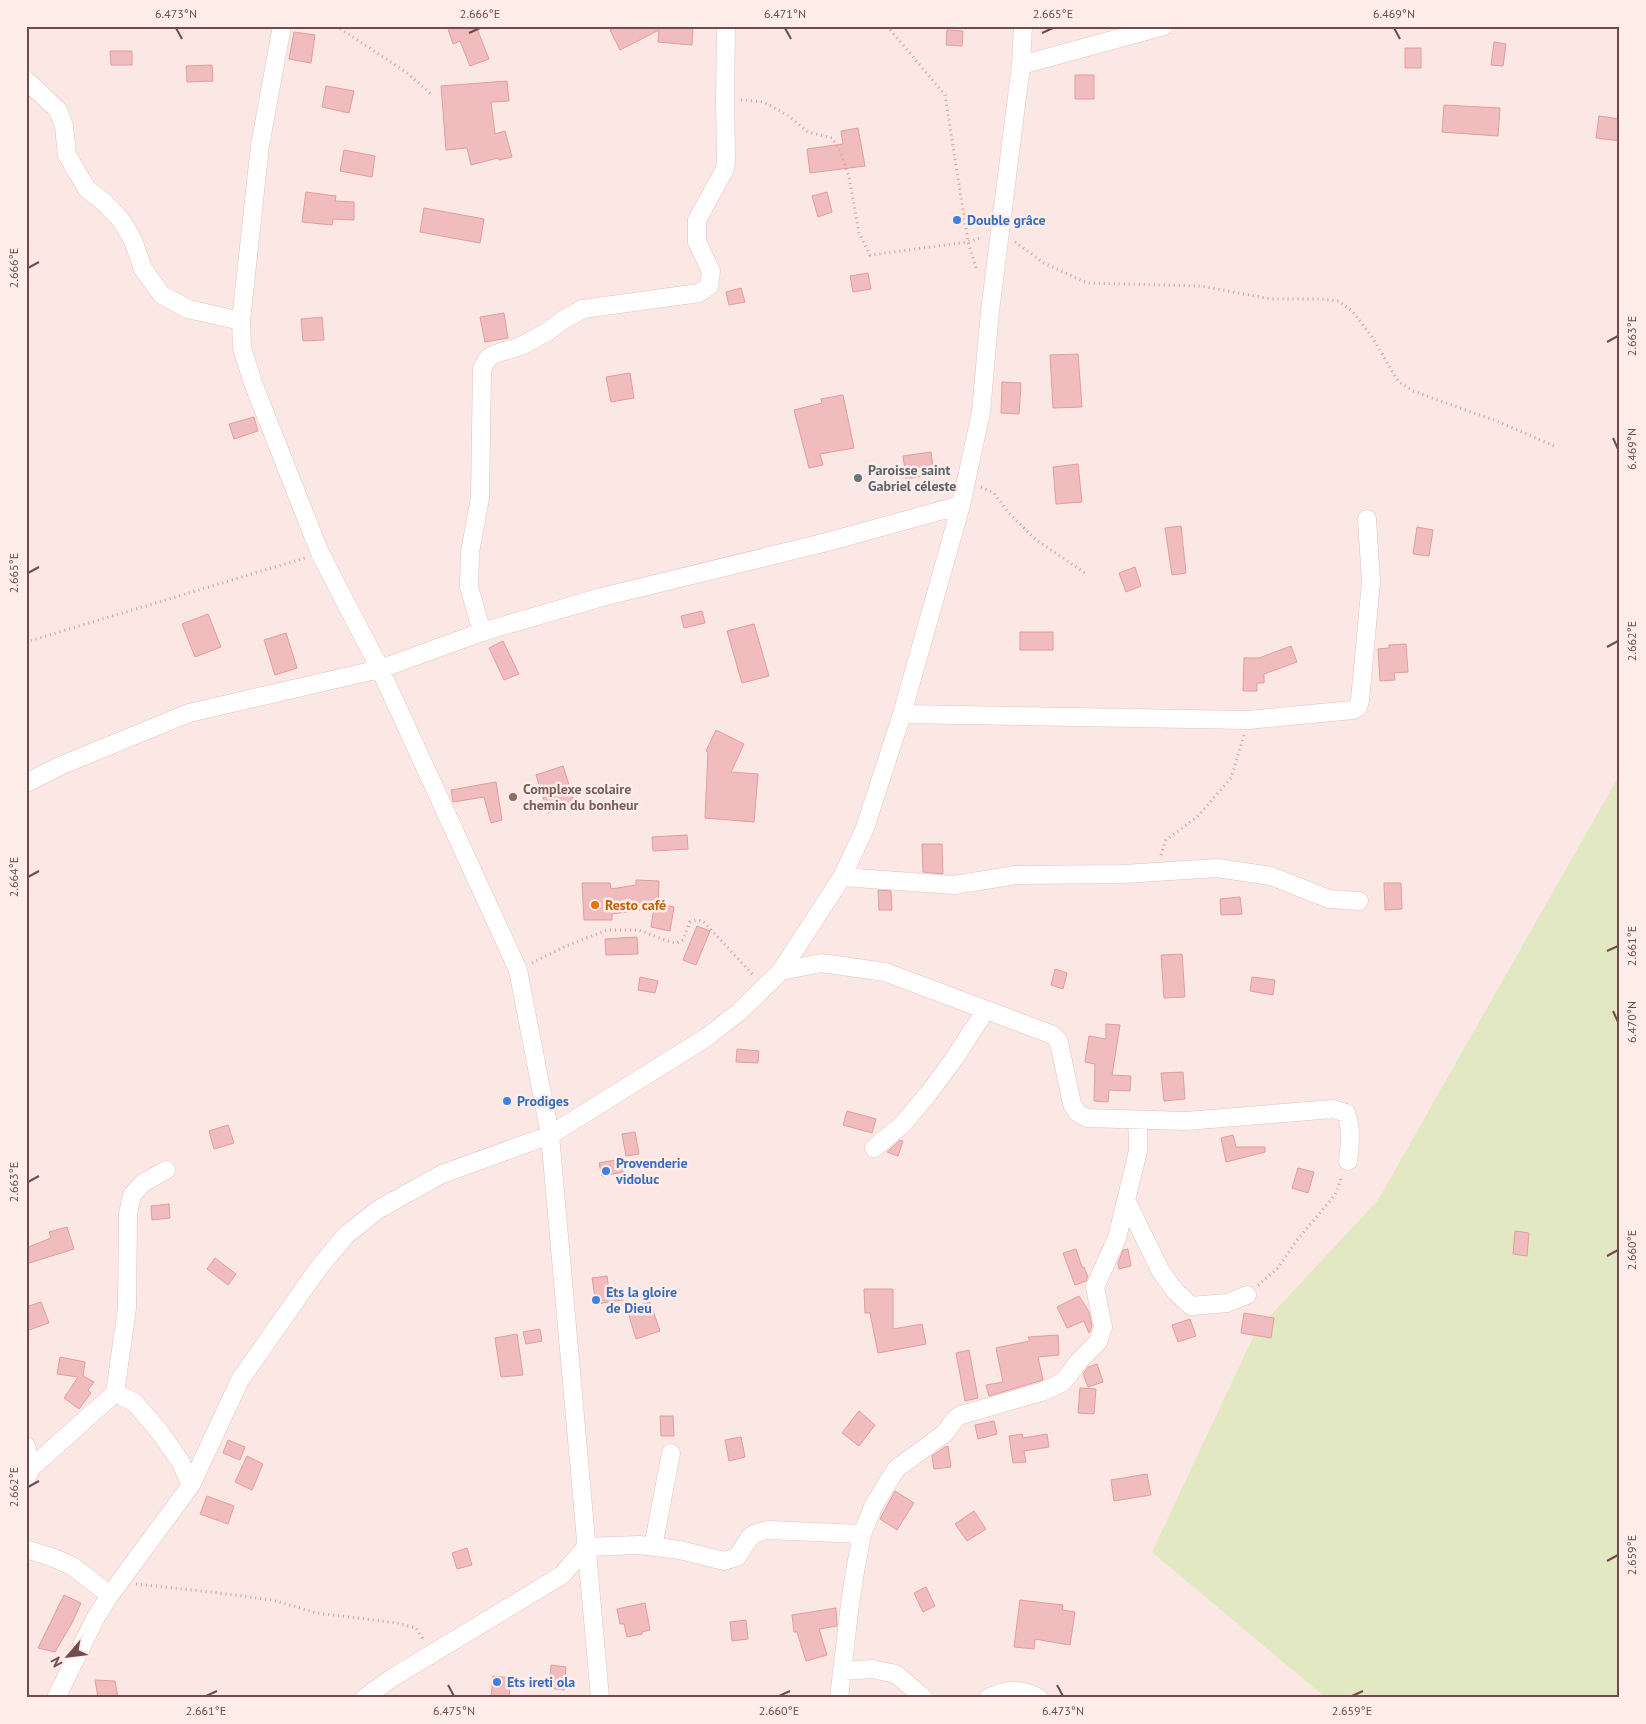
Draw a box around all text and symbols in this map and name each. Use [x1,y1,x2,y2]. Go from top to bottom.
text: 6.473°N [155,6,197,21]
text: 2.666°E [460,6,500,21]
text: 6.471°N [764,6,806,21]
text: 2.665°E [1033,6,1073,21]
text: 6.469°N [1373,6,1415,21]
place label: Double grâce [967,211,1046,229]
marker: Double grâce [951,214,963,226]
text: 2.666°E [6,248,21,288]
text: 2.663°E [1624,316,1639,356]
text: 6.469°N [1624,428,1639,470]
place label: Paroisse saint Gabriel céleste [868,461,956,495]
marker: Paroisse saint Gabriel céleste [852,472,864,484]
text: 2.665°E [6,553,21,593]
text: 2.662°E [1624,621,1639,661]
place label: Complexe scolaire chemin du bonheur [523,780,639,814]
marker: Complexe scolaire chemin du bonheur [507,791,519,803]
text: 2.664°E [6,857,21,897]
place label: Resto café [605,896,666,914]
marker: Resto café [589,899,601,911]
text: 2.661°E [1624,926,1639,966]
text: 6.470°N [1624,1001,1639,1043]
place label: Prodiges [517,1092,569,1110]
marker: Prodiges [501,1095,513,1107]
place label: Provenderie vidoluc [615,1154,688,1188]
text: 2.663°E [6,1162,21,1202]
marker: Provenderie vidoluc [600,1165,612,1177]
text: 2.660°E [1624,1230,1639,1270]
place label: Ets la gloire de Dieu [606,1283,677,1317]
marker: Ets la gloire de Dieu [590,1294,602,1306]
text: 2.662°E [6,1467,21,1507]
text: 2.659°E [1624,1535,1639,1575]
north arrow [42,1632,92,1682]
text: N [46,1654,67,1670]
place label: Ets ireti ola [507,1673,575,1691]
marker: Ets ireti ola [491,1676,503,1688]
text: 2.661°E [186,1703,226,1718]
text: 6.475°N [433,1703,475,1718]
text: 2.660°E [759,1703,799,1718]
text: 6.473°N [1042,1703,1084,1718]
text: 2.659°E [1332,1703,1372,1718]

